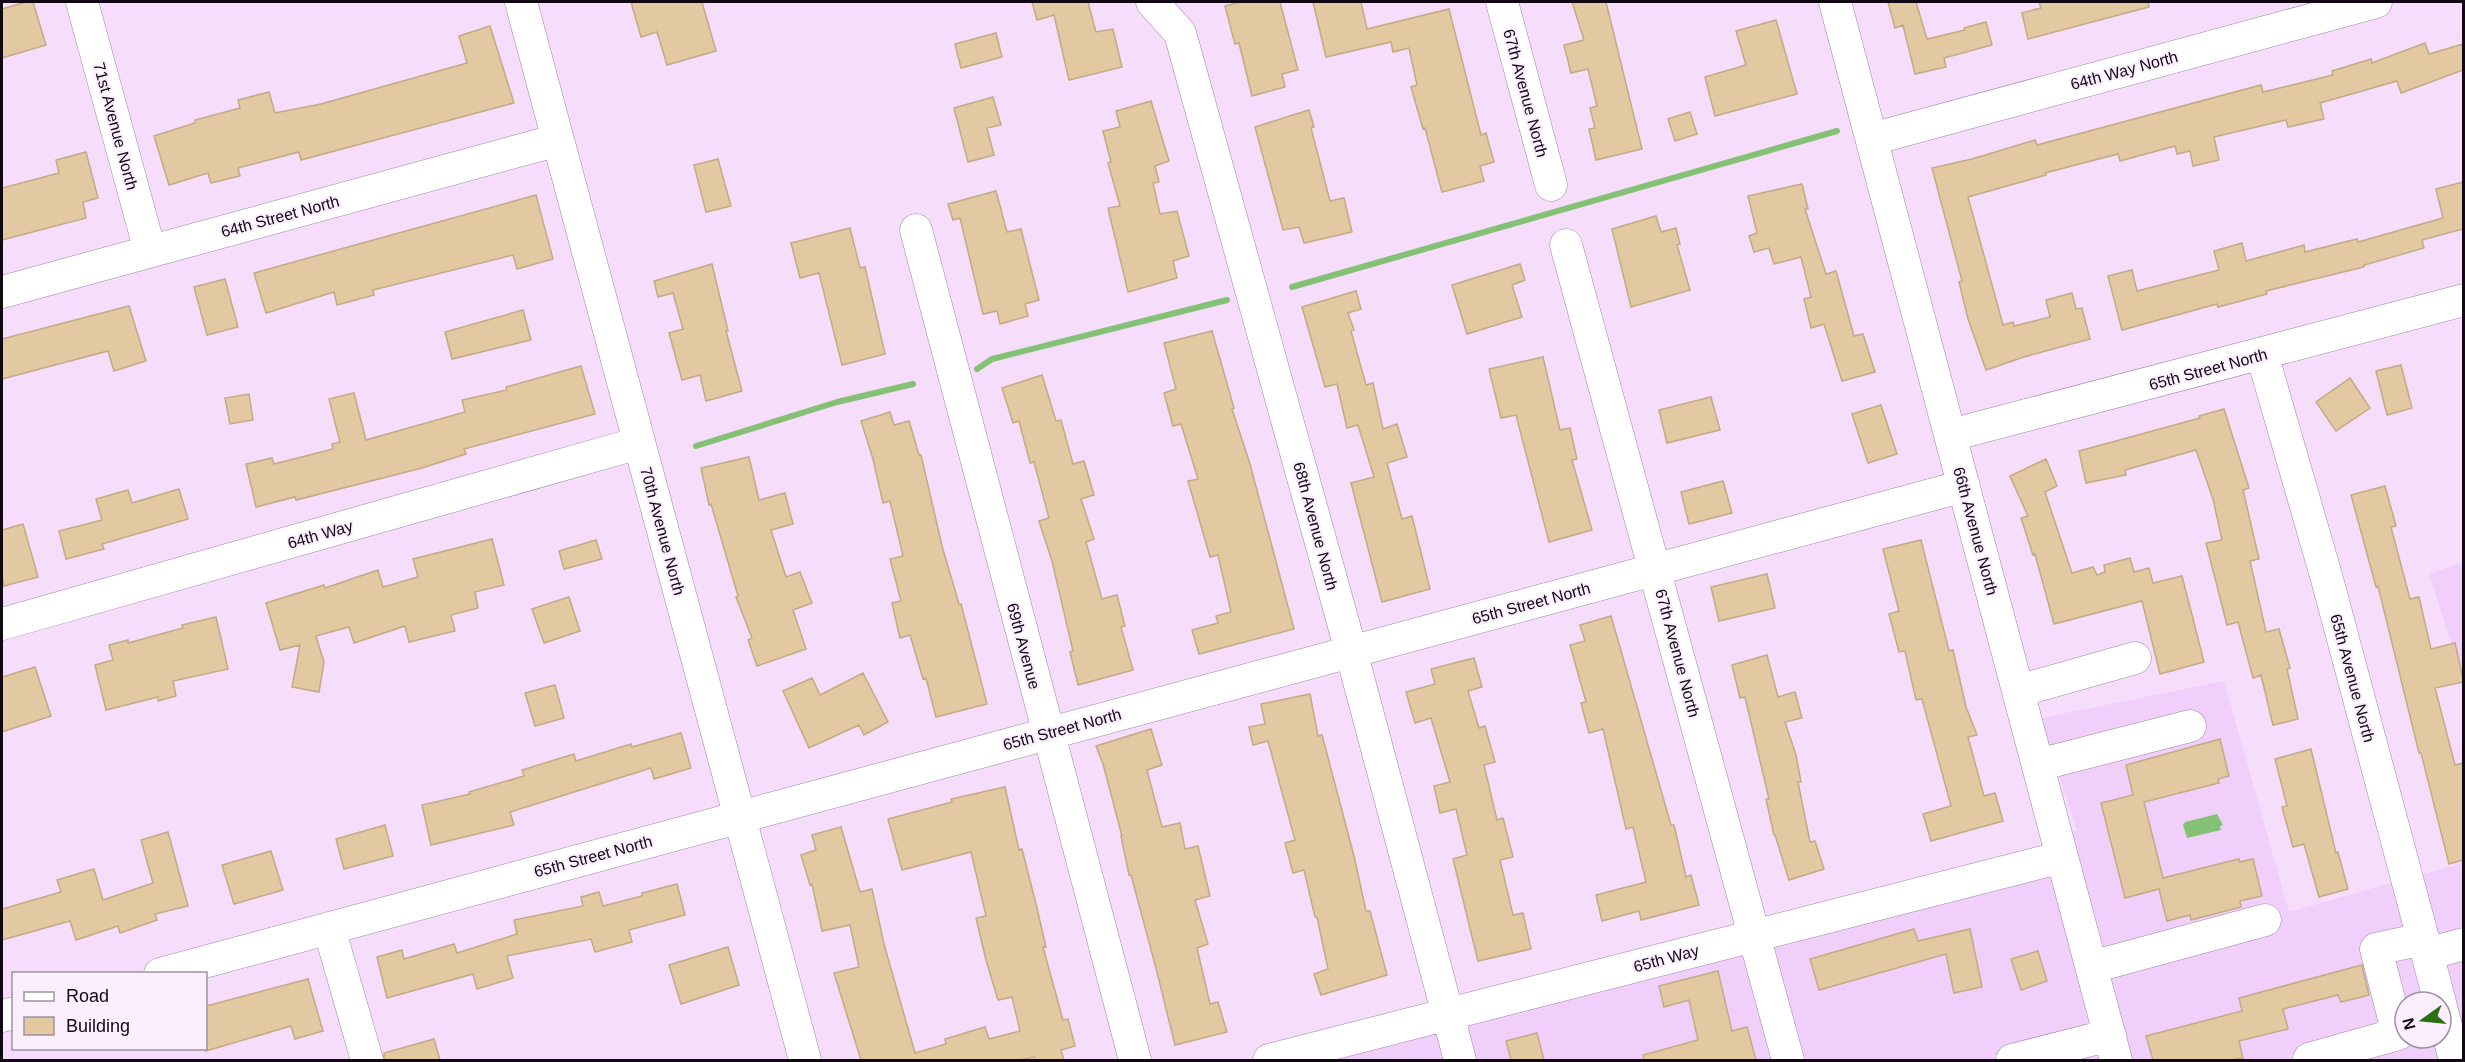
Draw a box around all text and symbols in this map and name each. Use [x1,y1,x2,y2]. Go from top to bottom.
street label: 67th Avenue North [1500,27,1551,159]
street label: 64th Way North [2069,48,2180,93]
street label: 71st Avenue North [90,60,141,192]
street label: 64th Street North [219,193,341,240]
street label: 65th Street North [2147,346,2269,393]
street label: 68th Avenue North [1290,460,1341,592]
street label: 70th Avenue North [637,465,688,597]
street label: 66th Avenue North [1950,465,2001,597]
street label: 64th Way [286,517,355,552]
street label: 65th Street North [1470,580,1592,627]
street label: 67th Avenue North [1652,587,1703,719]
street label: 69th Avenue [1004,601,1043,691]
street label: 65th Avenue North [2327,612,2378,744]
street label: 65th Street North [1001,706,1123,753]
street label: 65th Street North [532,833,654,880]
street label: 65th Way [1632,942,1701,975]
legend [12,972,207,1050]
text: Road [66,986,109,1006]
north arrow [2393,990,2453,1050]
text: Building [66,1016,130,1036]
text: N [2399,1016,2419,1032]

